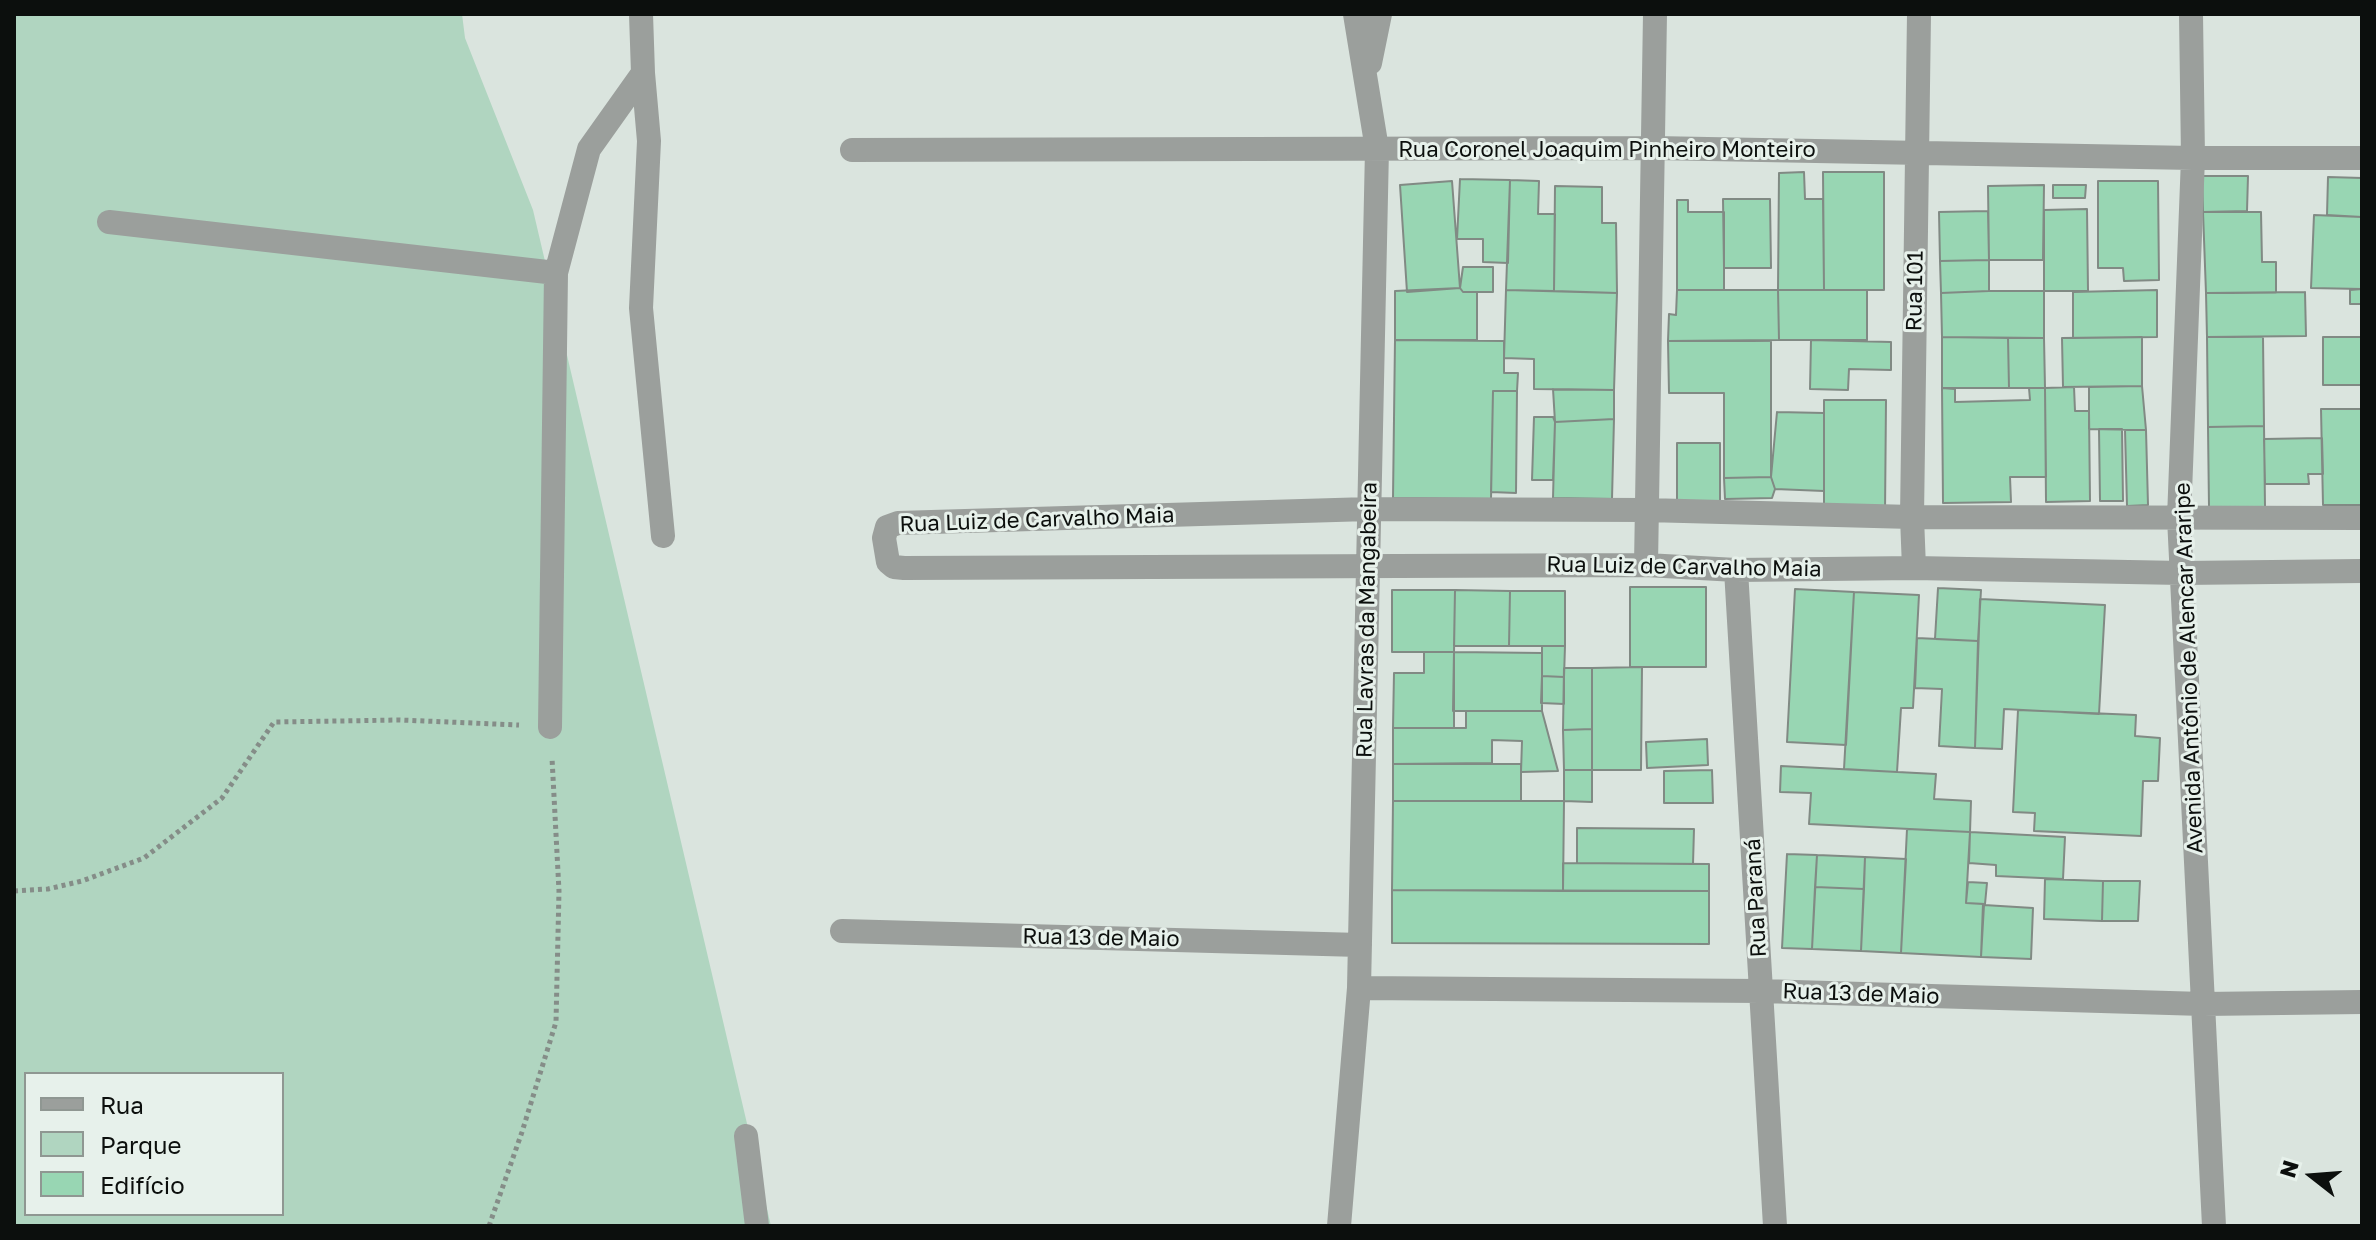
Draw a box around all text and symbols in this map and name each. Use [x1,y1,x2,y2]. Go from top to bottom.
street label: Rua Coronel Joaquim Pinheiro Monteiro [1398,137,1816,163]
street label: Rua 101 [1901,250,1929,332]
street label: Rua Lavras da Mangabeira [1351,482,1383,758]
street label: Avenida Antônio de Alencar Araripe [2169,482,2209,854]
street label: Rua Luiz de Carvalho Maia [899,502,1175,538]
street label: Rua Luiz de Carvalho Maia [1546,551,1822,583]
street label: Rua Paraná [1740,838,1772,958]
street label: Rua 13 de Maio [1022,923,1180,953]
street label: Rua 13 de Maio [1782,978,1940,1010]
legend [24,1072,284,1216]
text: Rua [100,1090,144,1119]
text: Parque [100,1130,181,1159]
north arrow [2272,1136,2352,1216]
text: N [2273,1157,2304,1181]
text: Edifício [100,1170,185,1199]

